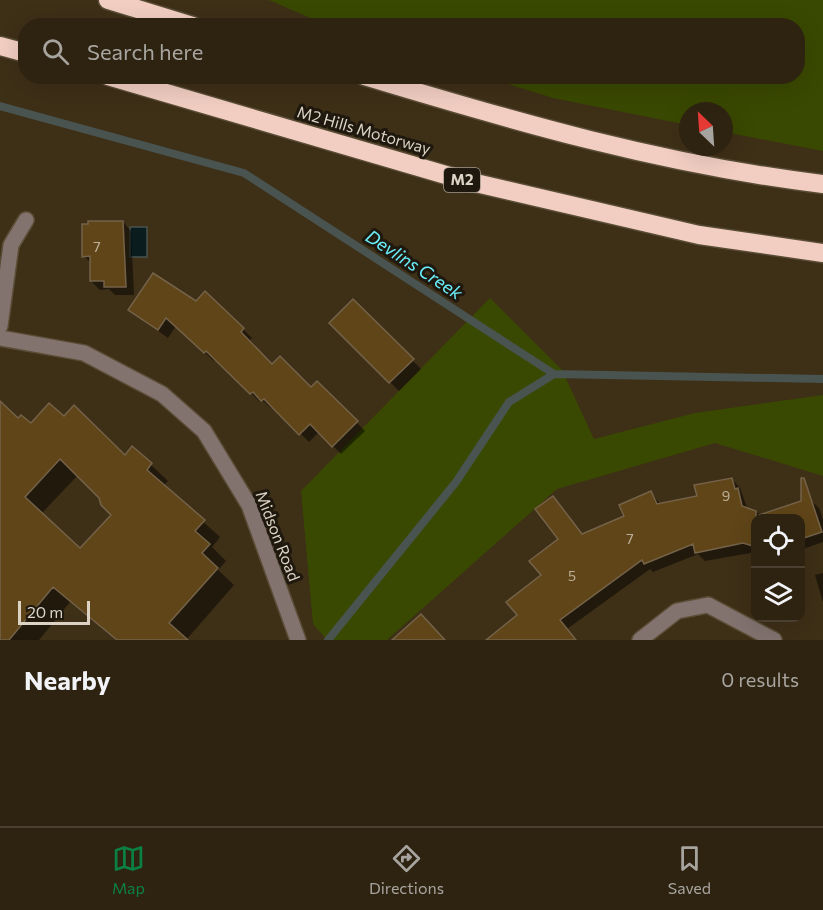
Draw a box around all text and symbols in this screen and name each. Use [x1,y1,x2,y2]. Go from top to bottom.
search box [18,18,805,84]
icon: search [39,35,72,68]
text: Search here [87,38,203,65]
street label: M2 Hills Motorway [295,101,433,158]
north arrow [679,102,733,156]
road number: M2 [444,168,480,192]
water label: Devlins Creek [362,225,468,304]
house number: 7 [93,238,101,255]
house number: 9 [722,487,730,504]
street label: Midson Road [253,488,304,584]
map controls [751,514,805,622]
button: locate [751,514,805,568]
house number: 7 [626,530,634,547]
house number: 5 [568,567,576,584]
button: layers [751,568,805,622]
scale bar [18,598,90,626]
text: 20 m [27,602,63,621]
text: Nearby [24,664,111,695]
text: 0 results [721,667,799,691]
tab: Map [112,842,145,897]
tab: Directions [369,842,444,897]
tab: Saved [668,842,711,897]

